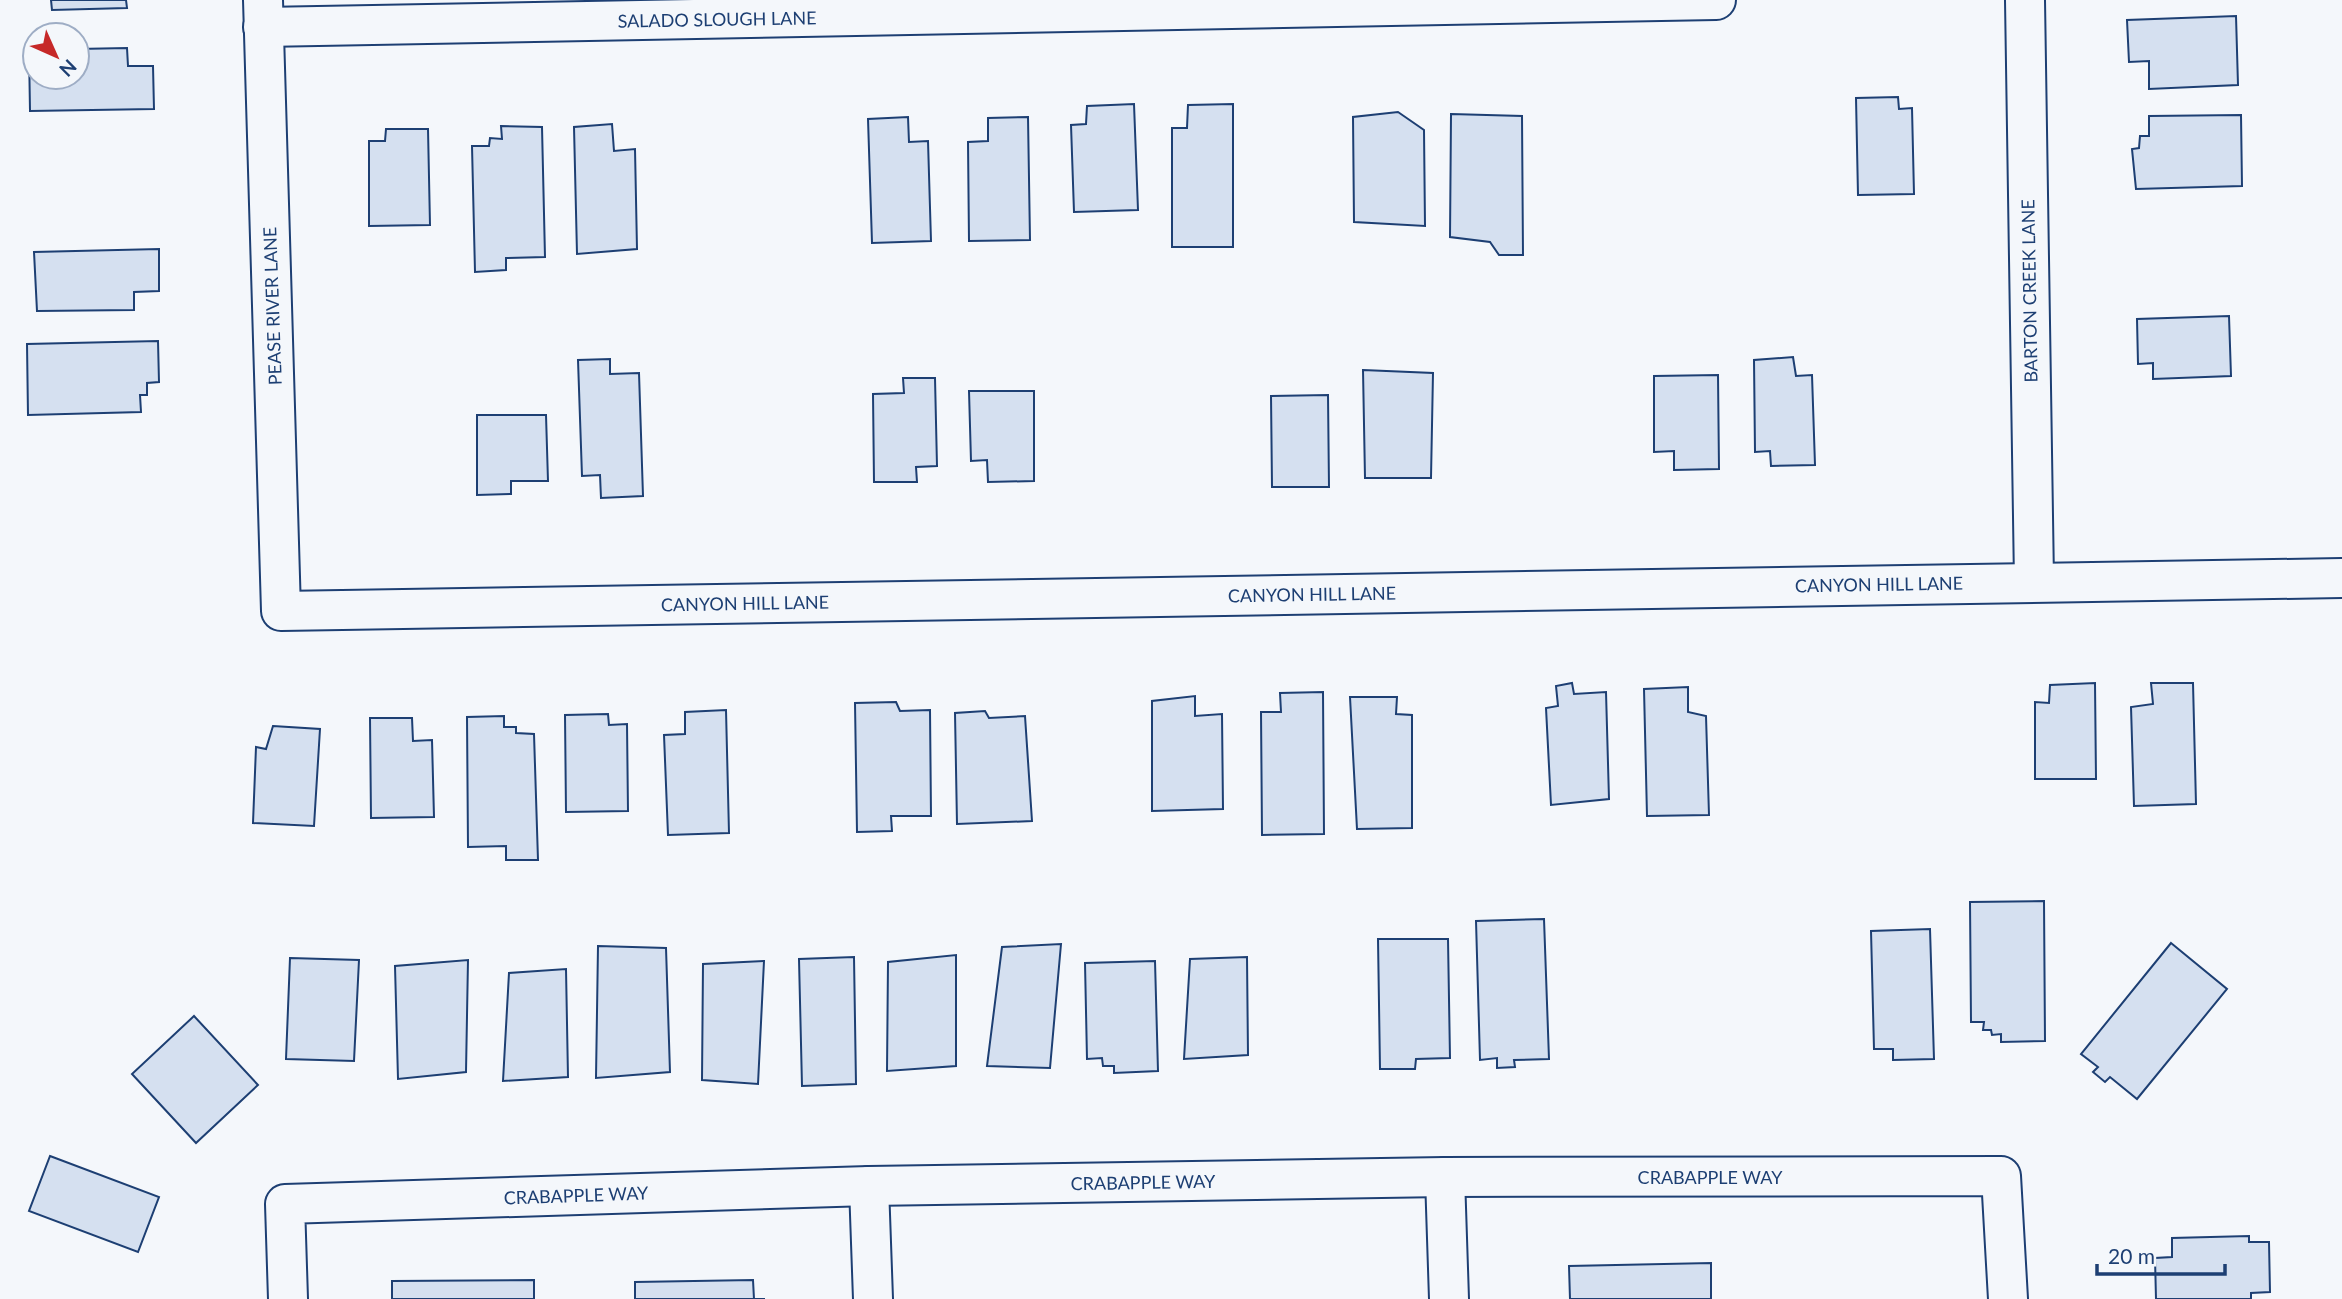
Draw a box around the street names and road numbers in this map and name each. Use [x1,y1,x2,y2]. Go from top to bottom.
street label: SALADO SLOUGH LANE [617,6,817,32]
street label: BARTON CREEK LANE [2016,199,2042,383]
street label: PEASE RIVER LANE [258,226,286,386]
street label: CANYON HILL LANE [1795,572,1963,596]
street label: CANYON HILL LANE [1228,582,1396,606]
street label: CANYON HILL LANE [661,591,829,615]
street label: CRABAPPLE WAY [1638,1166,1783,1188]
street label: CRABAPPLE WAY [1070,1170,1216,1194]
street label: CRABAPPLE WAY [503,1181,649,1209]

